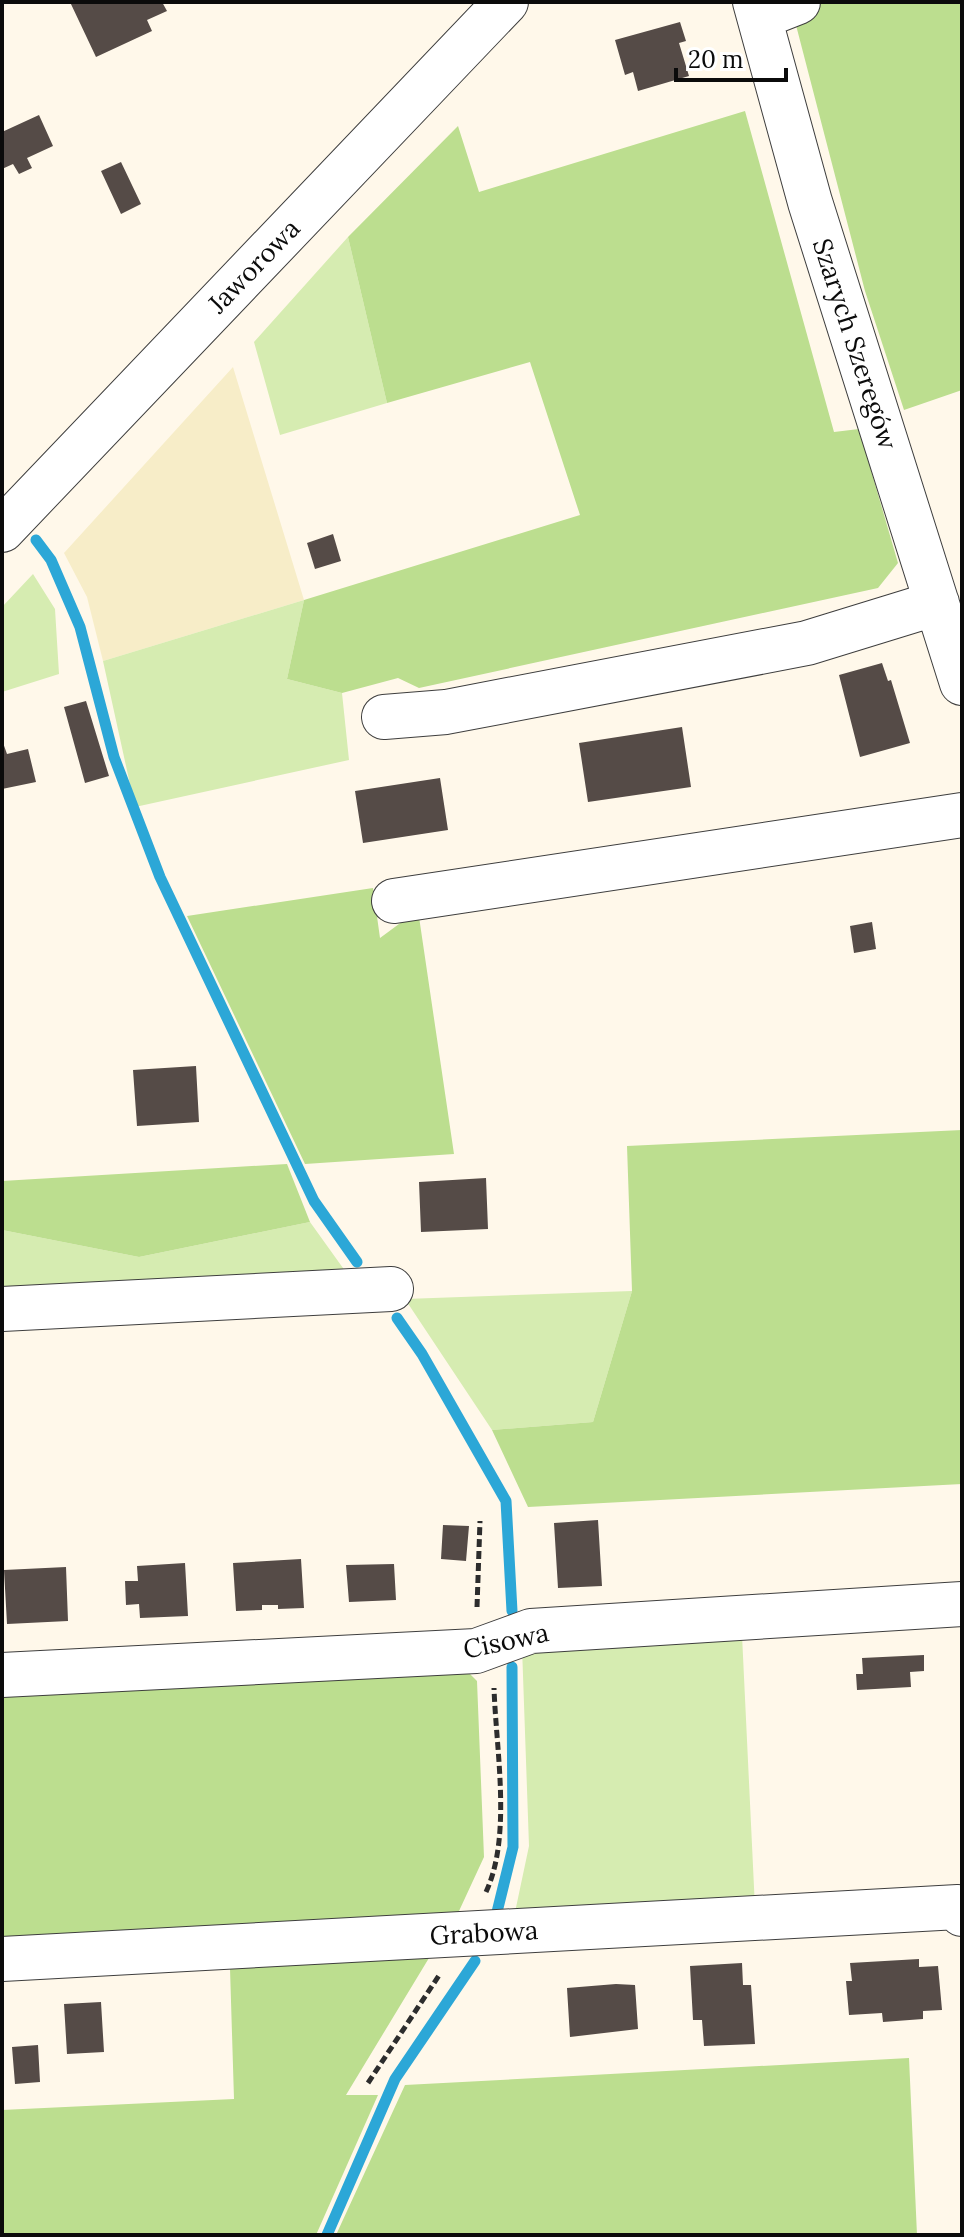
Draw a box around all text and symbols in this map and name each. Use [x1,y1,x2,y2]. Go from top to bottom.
scale bar [676,32,786,82]
text: 20 m [688,44,744,75]
street label: Jaworowa [200,212,307,320]
street label: Szarych Szeregów [806,234,905,454]
street label: Cisowa [460,1615,552,1666]
street label: Grabowa [429,1913,539,1952]

